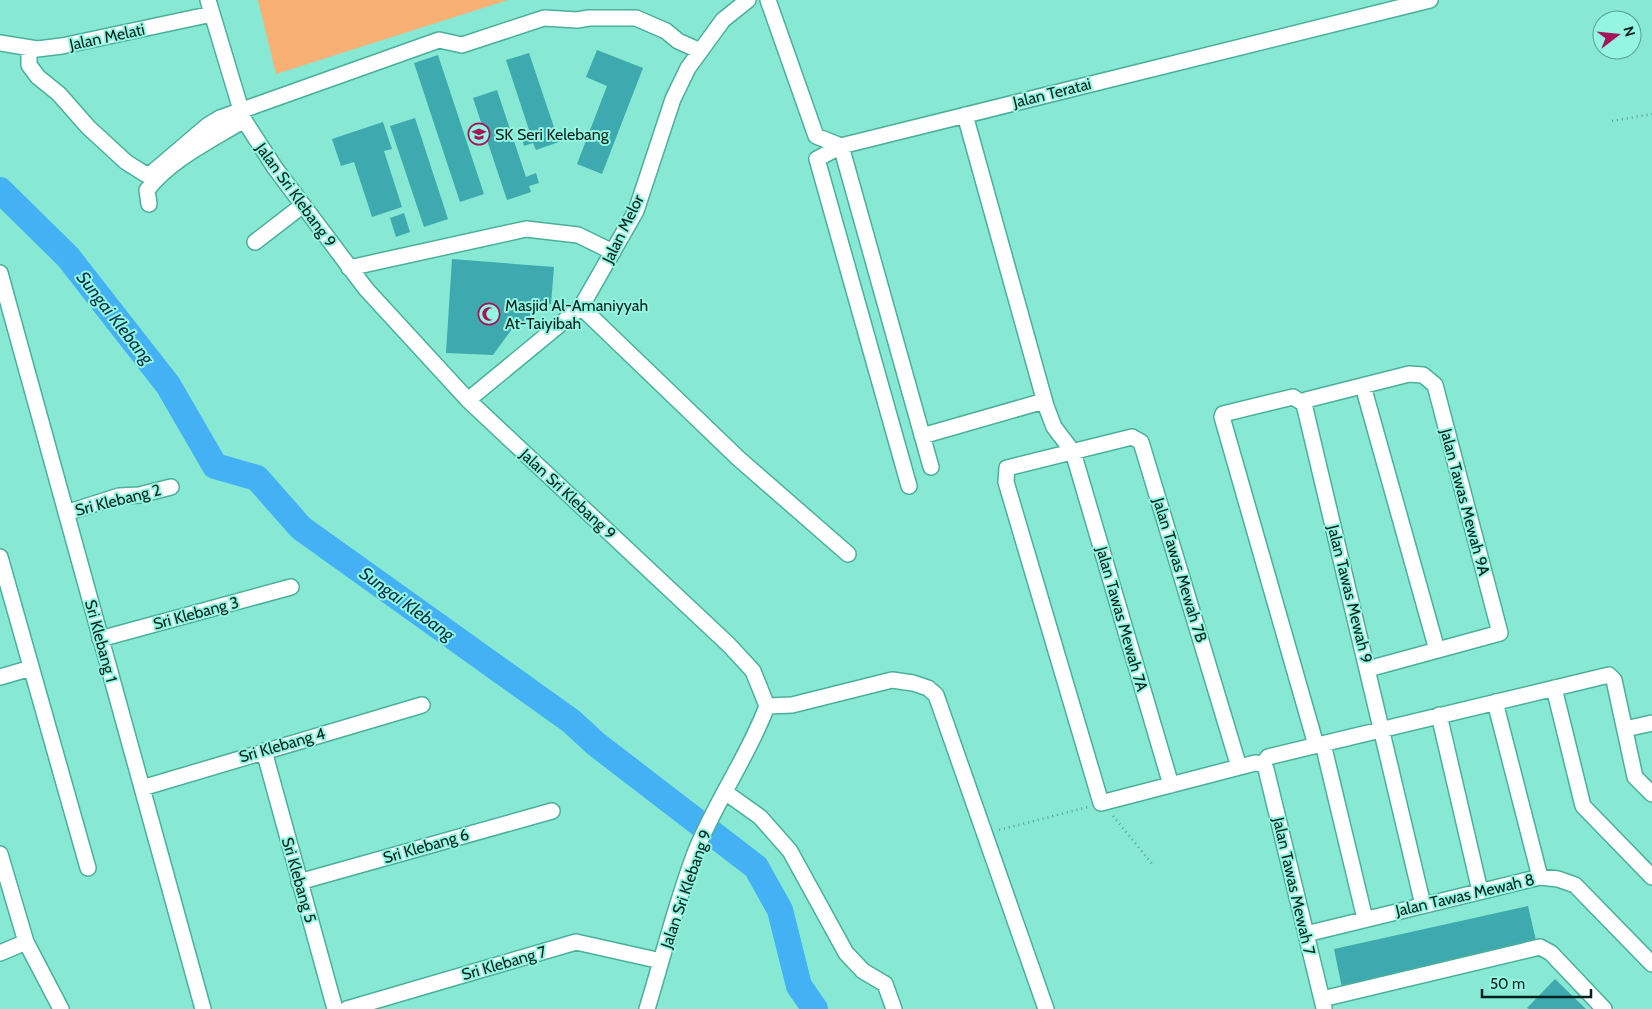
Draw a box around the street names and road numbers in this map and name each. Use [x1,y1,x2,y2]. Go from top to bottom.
street label: Jalan Melati [67,20,146,54]
street label: Jalan Teratai [1010,74,1093,112]
street label: Jalan Sri Klebang 9 [251,138,340,251]
street label: Jalan Melor [598,191,648,267]
street label: Jalan Tawas Mewah 9A [1436,426,1494,578]
street label: Jalan Sri Klebang 9 [515,444,620,543]
street label: Sri Klebang 2 [73,480,163,520]
street label: Jalan Tawas Mewah 7B [1149,494,1211,645]
street label: Jalan Tawas Mewah 9 [1323,522,1376,665]
street label: Jalan Tawas Mewah 7A [1092,543,1152,694]
street label: Sri Klebang 3 [151,592,241,634]
street label: Sri Klebang 1 [81,598,121,684]
street label: Sri Klebang 4 [237,724,327,766]
street label: Jalan Tawas Mewah 7 [1269,814,1319,957]
street label: Sri Klebang 6 [381,825,471,867]
street label: Jalan Sri Klebang 9 [657,827,715,952]
street label: Sri Klebang 5 [278,835,320,925]
street label: Jalan Tawas Mewah 8 [1393,870,1536,920]
street label: Sri Klebang 7 [459,942,549,984]

